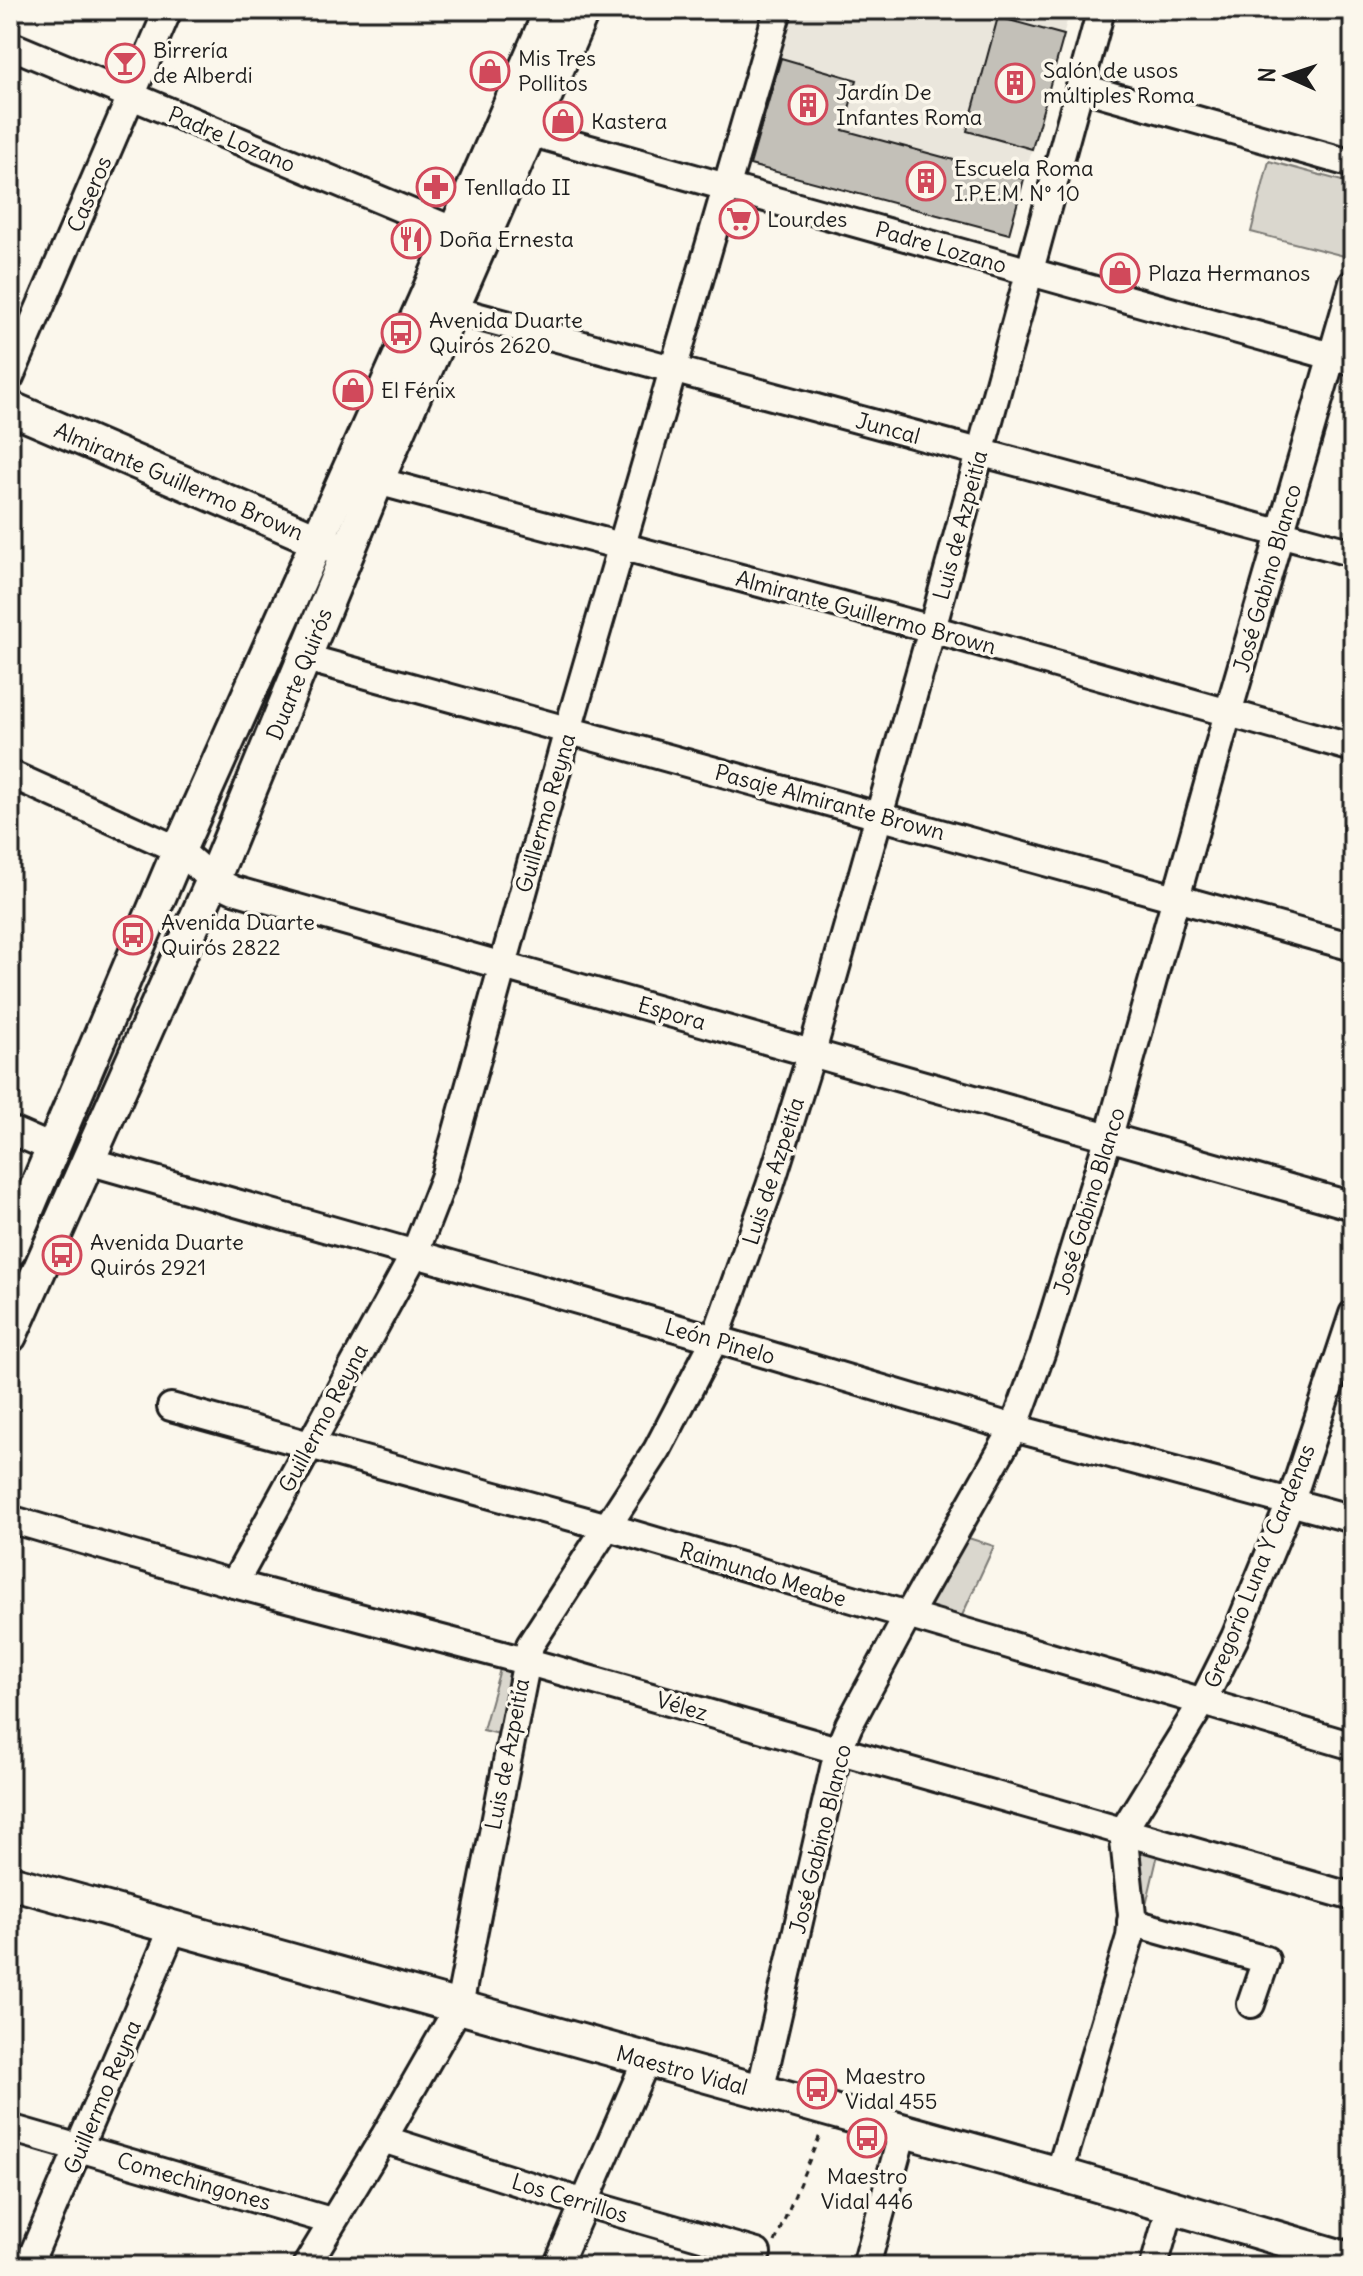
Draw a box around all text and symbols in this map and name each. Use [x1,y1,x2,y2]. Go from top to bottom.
place label: Birrería de Alberdi [153,36,253,89]
north arrow [1247,36,1327,116]
bar icon: Birrería de Alberdi [104,42,146,84]
place label: Mis Tres Pollitos [518,44,596,97]
shop icon: Mis Tres Pollitos [469,50,511,92]
place label: Salón de usos múltiples Roma [1043,56,1195,109]
building icon: Salón de usos múltiples Roma [994,62,1036,104]
text: N [1253,67,1281,83]
place label: Jardín De Infantes Roma [836,78,982,131]
building icon: Jardín De Infantes Roma [787,84,829,126]
street label: Padre Lozano [164,100,300,178]
shop icon: Kastera [542,100,584,142]
place label: Kastera [591,107,667,135]
street label: Caseros [61,152,117,236]
place label: Escuela Roma I.P.E.M. N° 10 [954,154,1094,207]
building icon: Escuela Roma I.P.E.M. N° 10 [905,160,947,202]
pharmacy icon: Tenllado II [415,166,457,208]
place label: Tenllado II [464,173,571,201]
supermarket icon: Lourdes [718,198,760,240]
place label: Lourdes [767,205,847,233]
street label: Padre Lozano [872,215,1010,279]
restaurant icon: Doña Ernesta [390,218,432,260]
place label: Doña Ernesta [439,225,574,253]
shop icon: Plaza Hermanos [1099,252,1141,294]
place label: Plaza Hermanos [1148,259,1310,287]
place label: Avenida Duarte Quirós 2620 [429,306,583,359]
bus stop icon: Avenida Duarte Quirós 2620 [380,312,422,354]
shop icon: El Fénix [332,369,374,411]
place label: El Fénix [381,376,456,404]
street label: Juncal [853,406,923,450]
street label: Almirante Guillermo Brown [50,416,308,546]
street label: Luis de Azpeitía [927,447,993,603]
street label: José Gabino Blanco [1227,481,1307,675]
street label: Almirante Guillermo Brown [733,564,999,660]
street label: Duarte Quirós [260,604,338,744]
street label: Guillermo Reyna [509,730,581,896]
street label: Pasaje Almirante Brown [712,758,948,846]
place label: Avenida Duarte Quirós 2822 [161,908,315,961]
bus stop icon: Avenida Duarte Quirós 2822 [112,914,154,956]
street label: Espora [635,990,709,1036]
street label: Luis de Azpeitía [736,1094,810,1248]
street label: José Gabino Blanco [1047,1104,1131,1298]
place label: Avenida Duarte Quirós 2921 [90,1228,244,1281]
bus stop icon: Avenida Duarte Quirós 2921 [41,1234,83,1276]
street label: León Pinelo [662,1312,778,1370]
street label: Guillermo Reyna [272,1339,374,1497]
street label: Gregorio Luna Y Cardenas [1197,1440,1321,1692]
street label: Raimundo Meabe [676,1535,850,1613]
street label: Luis de Azpeitía [479,1676,535,1832]
street label: Vélez [653,1685,711,1727]
street label: José Gabino Blanco [783,1741,857,1937]
street label: Guillermo Reyna [57,2016,147,2178]
street label: Maestro Vidal [613,2039,751,2101]
place label: Maestro Vidal 455 [845,2062,937,2115]
bus stop icon: Maestro Vidal 455 [796,2068,838,2110]
bus stop icon: Maestro Vidal 446 [846,2117,888,2159]
street label: Comechingones [114,2146,274,2216]
place label: Maestro Vidal 446 [821,2162,913,2215]
street label: Los Cerrillos [508,2167,632,2229]

